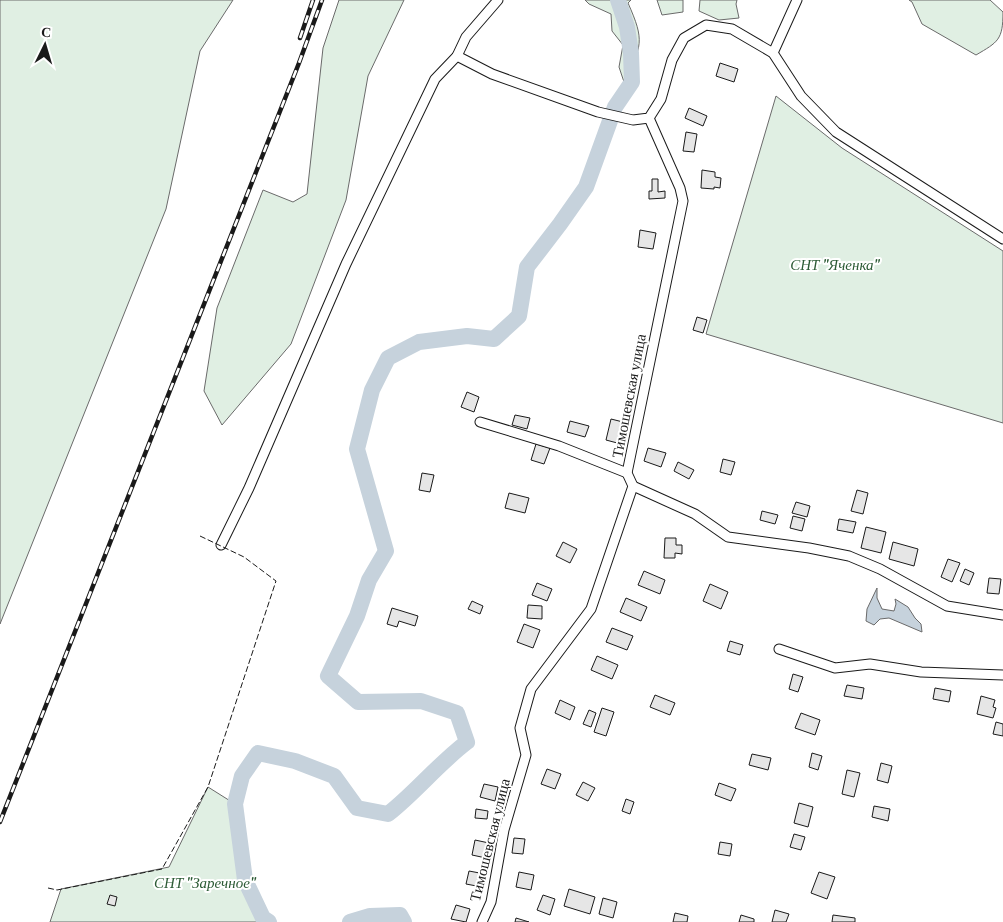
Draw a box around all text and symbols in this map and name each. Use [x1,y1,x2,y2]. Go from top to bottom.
north arrow [20,20,70,70]
text: С [40,24,52,40]
park label: СНТ "Яченка" [790,257,881,273]
street label: Тимошевская улица [609,332,649,459]
street label: Тимошевская улица [467,777,513,903]
park label: СНТ "Заречное" [154,875,257,891]

